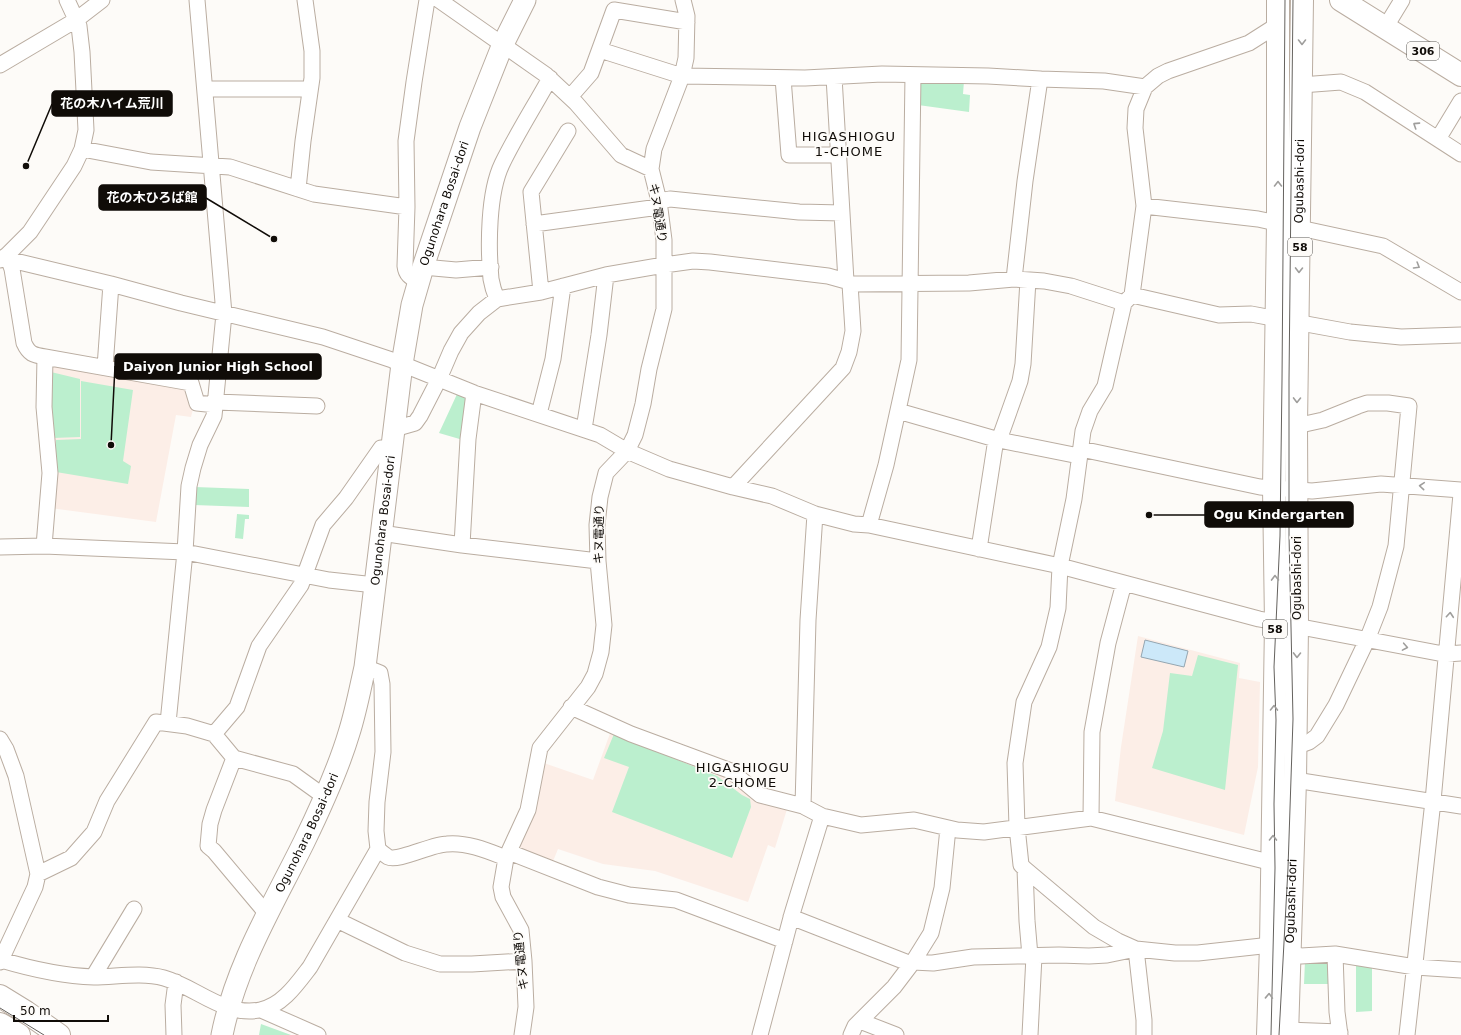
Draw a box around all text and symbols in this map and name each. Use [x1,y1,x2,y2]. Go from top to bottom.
one-way arrow [1298,39,1306,45]
road number: 306 [1407,42,1439,60]
callout: 花の木ハイム荒川 [52,91,172,116]
text: 花の木ハイム荒川 [60,96,164,111]
one-way arrow [1413,122,1420,130]
district label: HIGASHIOGU 1-CHOME [802,129,896,159]
street label: Ogunohara Bosai-dori [417,139,472,268]
street label: Ogubashi-dori [1292,139,1307,224]
one-way arrow [1274,181,1282,187]
street label: キヌ電通り [646,182,670,244]
callout: 花の木ひろば館 [99,185,206,210]
text: 花の木ひろば館 [106,190,198,205]
road number: 58 [1288,238,1312,256]
one-way arrow [1413,261,1420,269]
one-way arrow [1295,267,1303,273]
callout: Daiyon Junior High School [115,354,321,379]
text: Daiyon Junior High School [123,359,313,374]
one-way arrow [1293,397,1301,403]
street label: Ogunohara Bosai-dori [368,455,398,586]
one-way arrow [1419,482,1425,491]
callout: Ogu Kindergarten [1205,502,1353,527]
street label: キヌ電通り [591,504,607,564]
text: Ogu Kindergarten [1213,507,1345,522]
street label: Ogubashi-dori [1290,536,1304,620]
one-way arrow [1271,575,1279,581]
one-way arrow [1446,612,1455,618]
road number: 58 [1263,620,1287,638]
one-way arrow [1402,642,1409,651]
one-way arrow [1292,652,1301,658]
one-way arrow [1270,705,1279,711]
district label: HIGASHIOGU 2-CHOME [696,760,790,790]
street label: Ogunohara Bosai-dori [272,771,341,895]
one-way arrow [1269,835,1277,841]
street label: Ogubashi-dori [1283,859,1300,944]
street label: キヌ電通り [511,929,531,991]
one-way arrow [1265,993,1274,999]
scale bar [14,997,108,1023]
text: 50 m [20,1004,51,1018]

